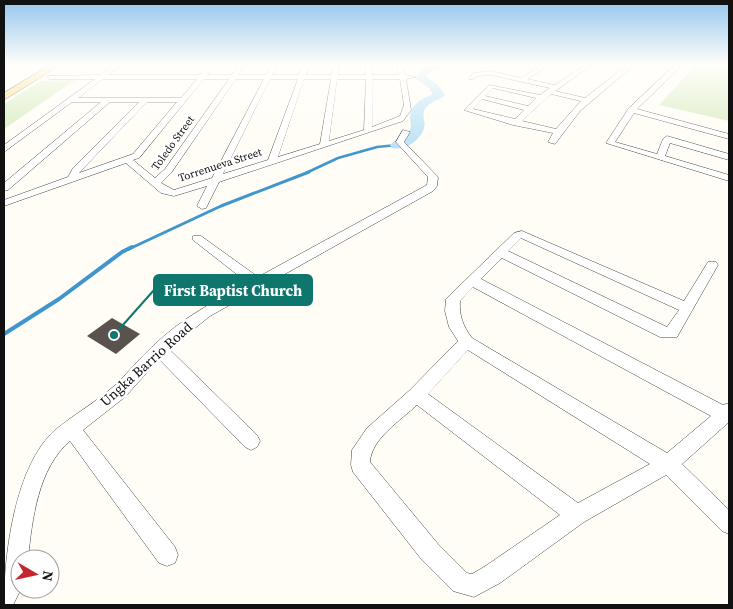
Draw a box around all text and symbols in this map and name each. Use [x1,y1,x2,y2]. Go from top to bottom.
street label: Toledo Street [148,112,198,173]
street label: Torrenueva Street [176,144,264,186]
callout: First Baptist Church [154,275,312,305]
text: First Baptist Church [164,280,302,301]
street label: Ungka Barrio Road [95,317,197,411]
north arrow [10,549,60,599]
text: N [37,569,59,583]

